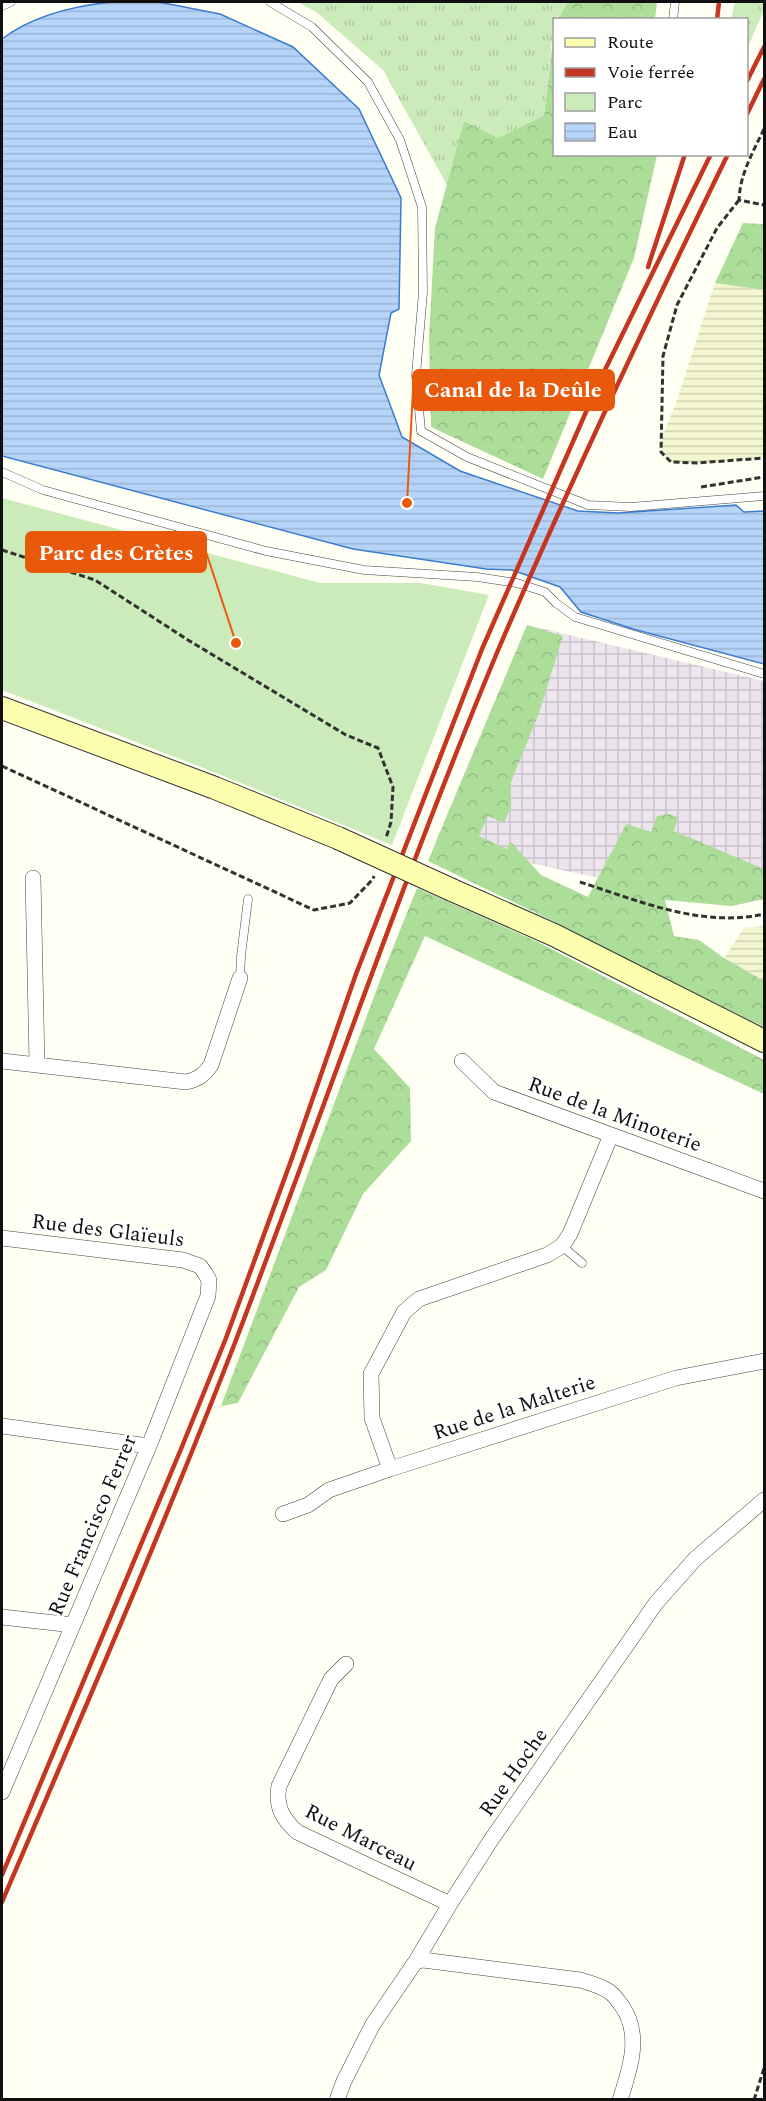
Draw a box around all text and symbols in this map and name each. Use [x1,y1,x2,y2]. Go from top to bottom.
legend [553,18,748,156]
text: Route [607,29,654,56]
text: Voie ferrée [607,59,695,86]
text: Parc [607,89,643,116]
text: Eau [607,119,638,146]
callout: Canal de la Deûle [413,370,614,410]
text: Canal de la Deûle [424,374,602,407]
callout: Parc des Crètes [26,532,206,572]
text: Parc des Crètes [38,537,194,570]
street label: Rue de la Minoterie [523,1069,706,1161]
street label: Rue des Glaïeuls [30,1206,186,1256]
street label: Rue de la Malterie [429,1367,600,1449]
street label: Rue Francisco Ferrer [40,1430,146,1621]
street label: Rue Hoche [471,1722,556,1824]
street label: Rue Marceau [299,1796,422,1880]

